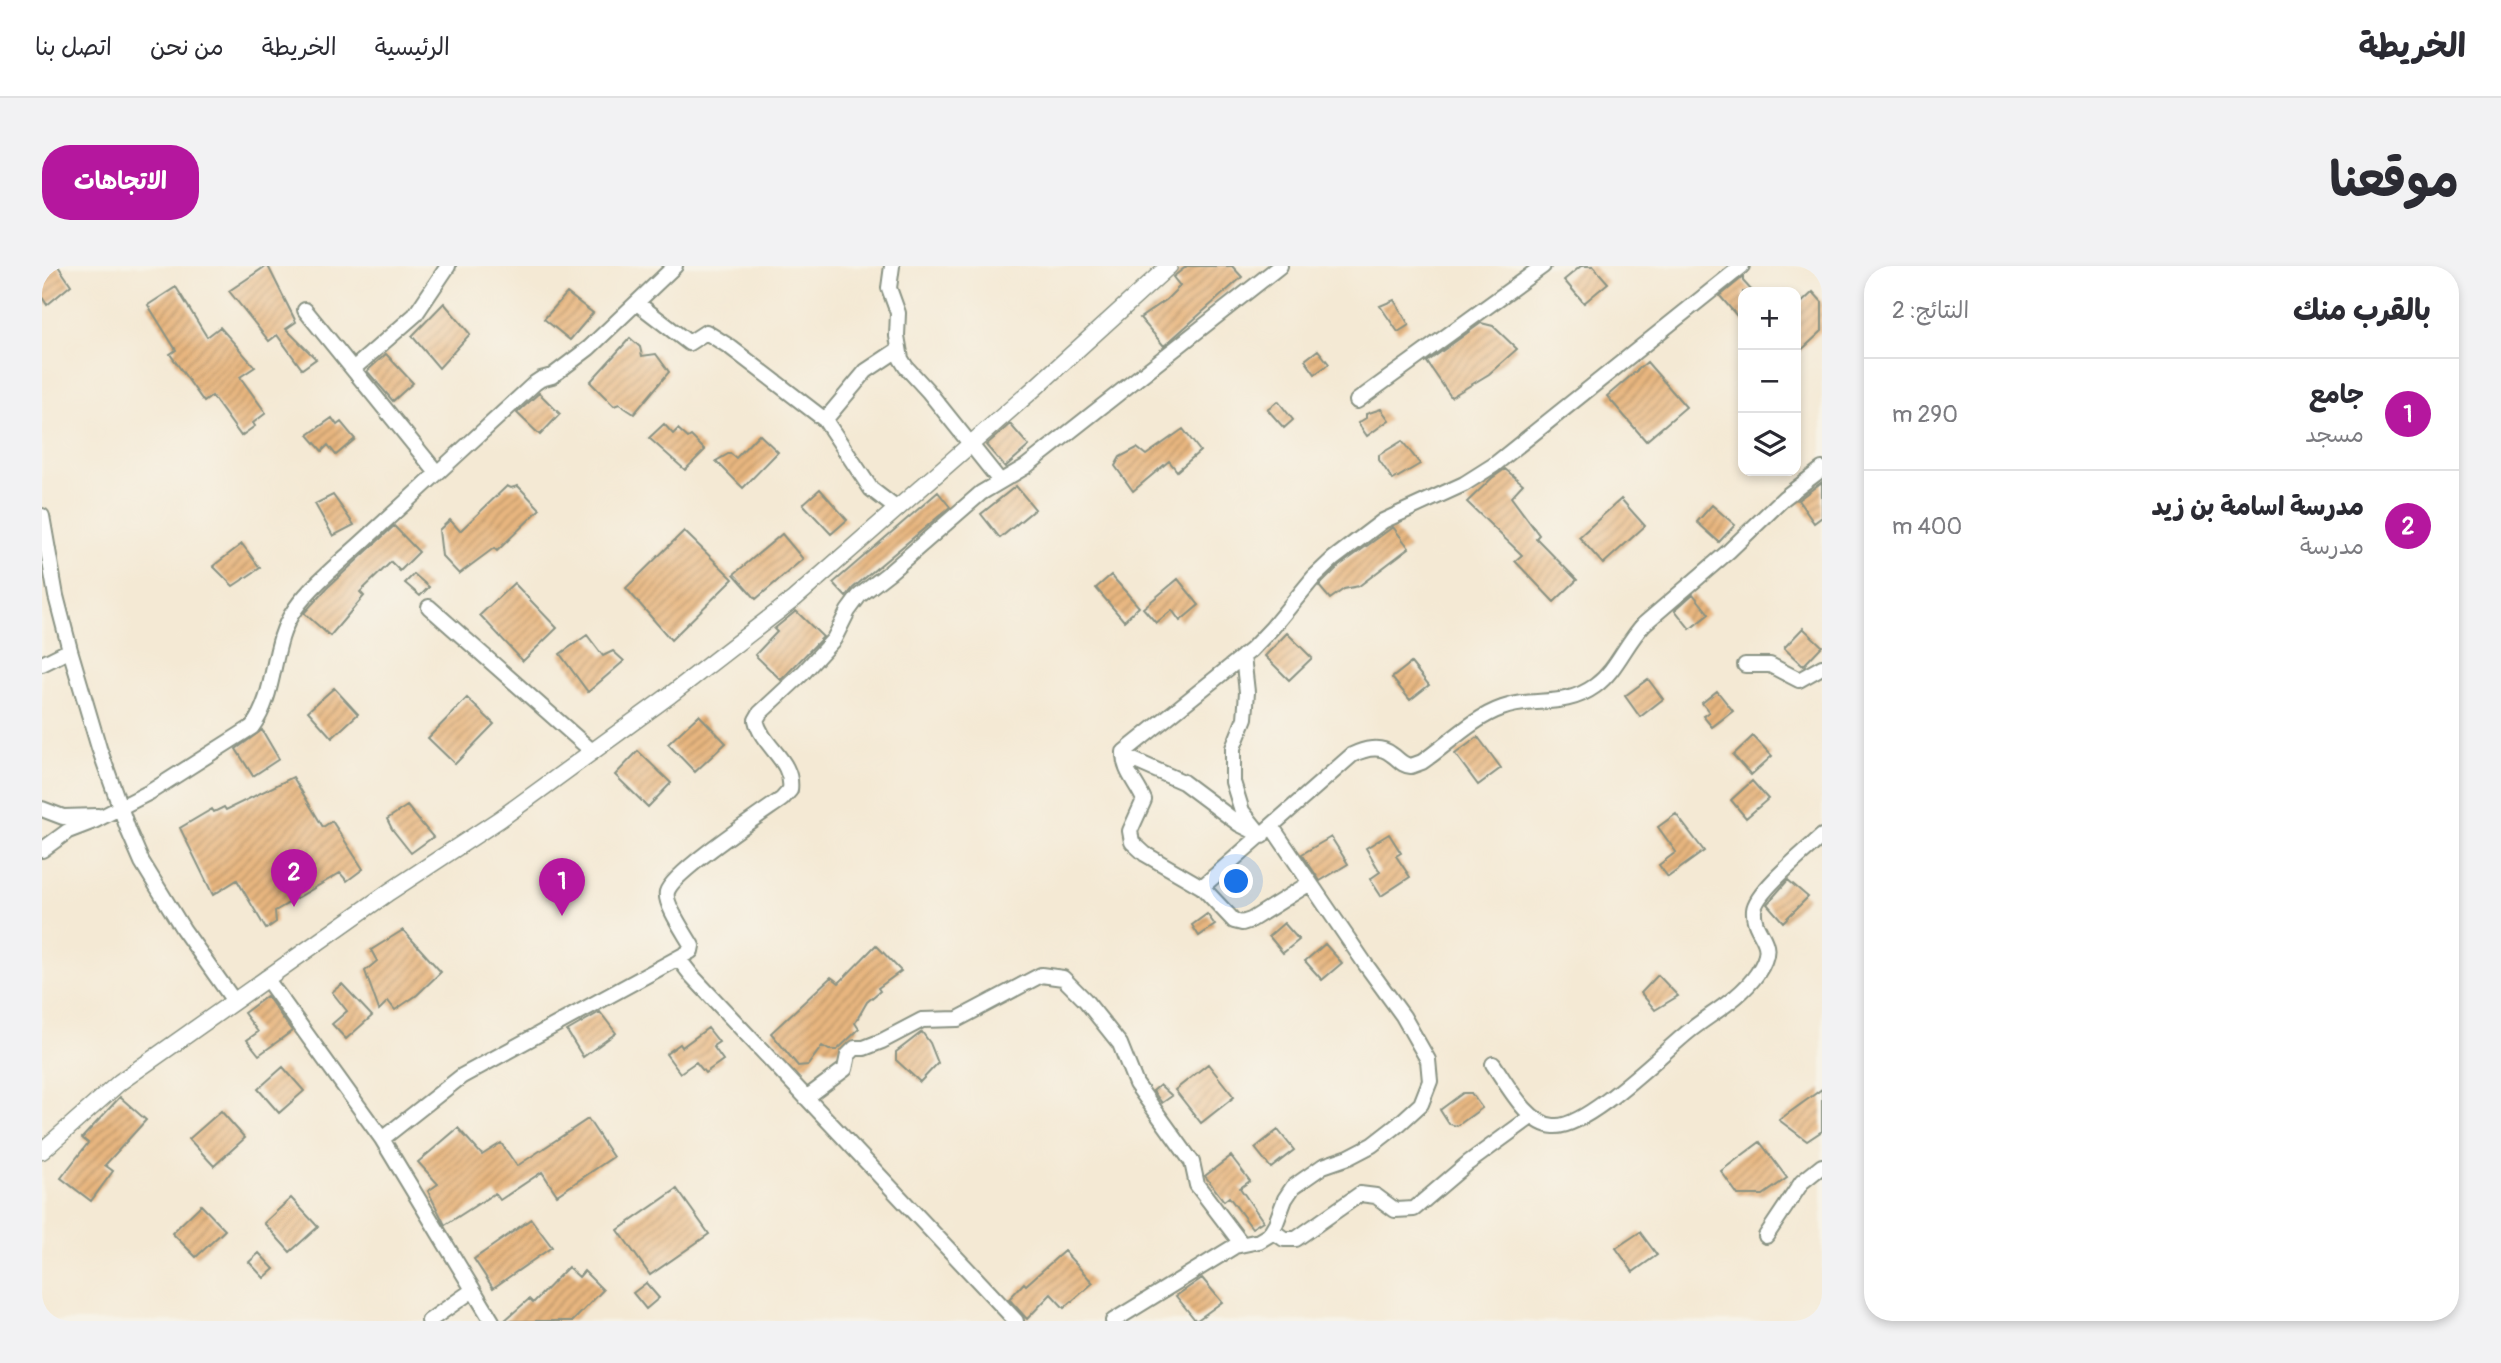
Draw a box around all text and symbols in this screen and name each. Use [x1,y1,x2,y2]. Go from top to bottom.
text: الخريطة [2359,26,2466,67]
text: اتصل بنا [35,33,112,62]
text: من نحن [150,33,224,62]
text: الخريطة [262,33,337,62]
text: الرئيسية [375,33,450,62]
button: الاتجاهات [42,145,199,220]
text: موقعنا [2329,150,2459,211]
map controls [1738,287,1801,476]
button: + [1738,287,1801,350]
text: بالقرب منك [2293,292,2431,329]
text: النتائج: 2 [1892,296,1969,325]
button: − [1738,350,1801,413]
text: جامع [2309,379,2364,411]
text: 290 m [1892,400,1958,429]
text: 1 [2404,400,2413,429]
button: layers [1738,413,1801,476]
text: مسجد [2305,420,2364,449]
text: مدرسة اسامة بن زيد [2152,491,2364,523]
text: 400 m [1892,512,1962,541]
text: 2 [2402,512,2414,541]
text: مدرسة [2300,532,2364,561]
pin: 2 [271,849,317,907]
pin: 1 [539,858,585,916]
your location [1219,864,1253,898]

